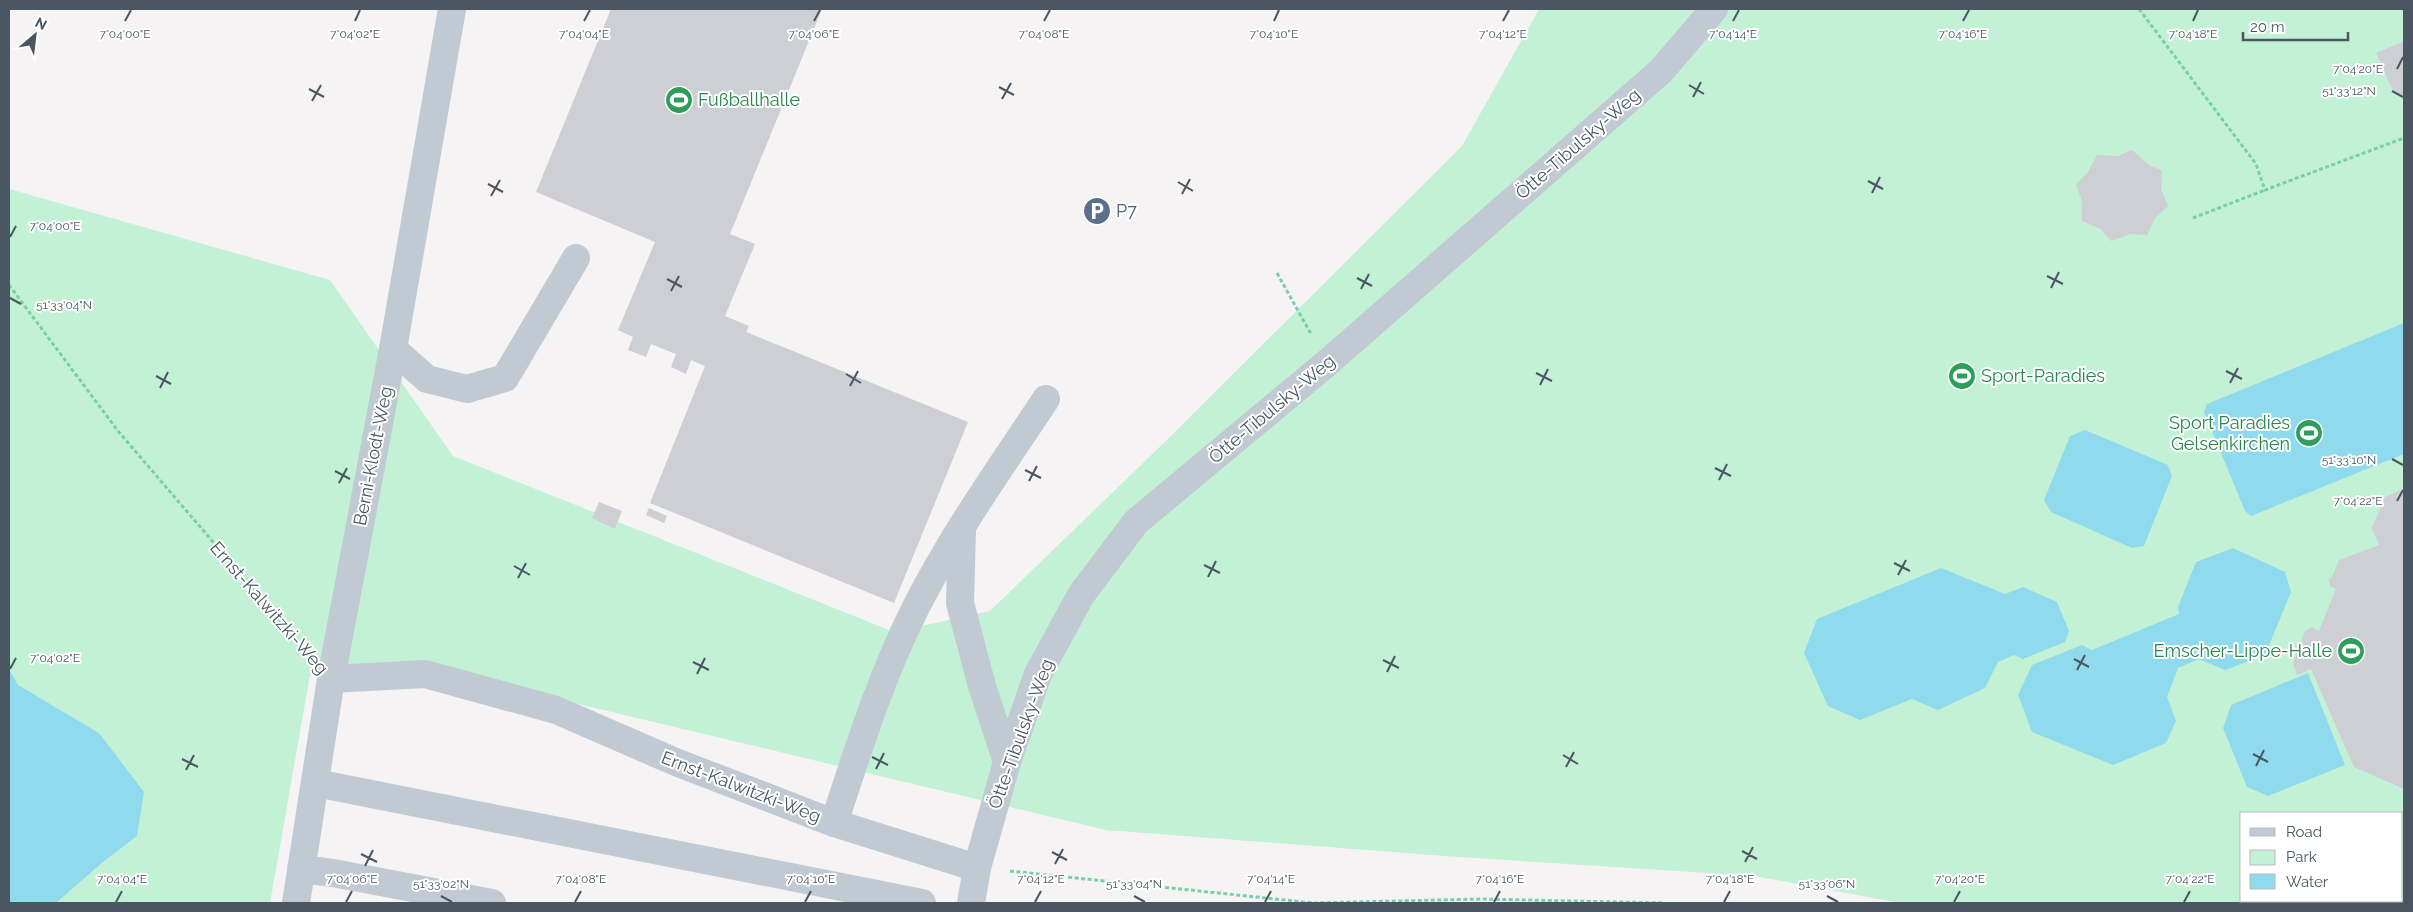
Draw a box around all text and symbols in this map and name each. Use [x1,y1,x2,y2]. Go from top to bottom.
north arrow [10,10,60,60]
scale bar [2243,10,2348,42]
text: N [33,14,50,33]
text: 20 m [2250,18,2285,36]
text: 7°04'00"E [100,27,151,41]
text: 7°04'02"E [330,27,380,41]
text: 7°04'04"E [559,27,609,41]
text: 7°04'06"E [789,27,839,41]
text: 7°04'08"E [1019,27,1069,41]
text: 7°04'10"E [1250,27,1298,41]
text: 7°04'12"E [1479,27,1527,41]
text: 7°04'14"E [1709,27,1757,41]
text: 7°04'16"E [1939,27,1987,41]
text: 7°04'18"E [2169,27,2217,41]
text: 7°04'20"E [2333,62,2383,76]
street label: Ötte-Tibulsky-Weg [1511,84,1644,203]
text: 51°33'12"N [2322,84,2376,98]
sports icon: Fußballhalle [664,85,694,115]
place label: Fußballhalle [698,89,800,110]
parking icon: P7 [1082,196,1112,226]
place label: P7 [1116,200,1137,221]
text: 7°04'00"E [30,219,81,233]
text: 51°33'04"N [36,298,92,312]
street label: Ötte-Tibulsky-Weg [1204,350,1339,467]
sports icon: Sport-Paradies [1947,361,1977,391]
place label: Sport-Paradies [1981,365,2105,386]
street label: Berni-Klodt-Weg [349,384,396,527]
place label: Sport Paradies Gelsenkirchen [2169,412,2290,454]
sports icon: Sport Paradies Gelsenkirchen [2294,418,2324,448]
text: 51°33'10"N [2322,453,2376,467]
text: 7°04'22"E [2334,494,2382,508]
street label: Ernst-Kalwitzki-Weg [206,537,333,678]
sports icon: Emscher-Lippe-Halle [2336,636,2366,666]
place label: Emscher-Lippe-Halle [2154,640,2332,661]
text: 7°04'02"E [30,651,80,665]
street label: Ötte-Tibulsky-Weg [984,656,1057,812]
street label: Ernst-Kalwitzki-Weg [658,746,824,827]
legend [2240,812,2403,902]
text: Road [2286,823,2322,841]
text: Park [2286,848,2317,866]
text: 7°04'04"E [97,872,147,886]
text: 7°04'06"E [327,872,377,886]
text: 7°04'08"E [556,872,606,886]
text: 7°04'10"E [787,872,835,886]
text: 7°04'12"E [1017,872,1065,886]
text: 7°04'14"E [1247,872,1295,886]
text: 7°04'16"E [1476,872,1524,886]
text: 7°04'18"E [1706,872,1754,886]
text: 7°04'20"E [1935,872,1985,886]
text: 7°04'22"E [2166,872,2214,886]
text: Water [2286,873,2329,891]
text: 51°33'02"N [413,877,469,891]
text: 51°33'04"N [1106,877,1162,891]
text: 51°33'06"N [1799,877,1855,891]

